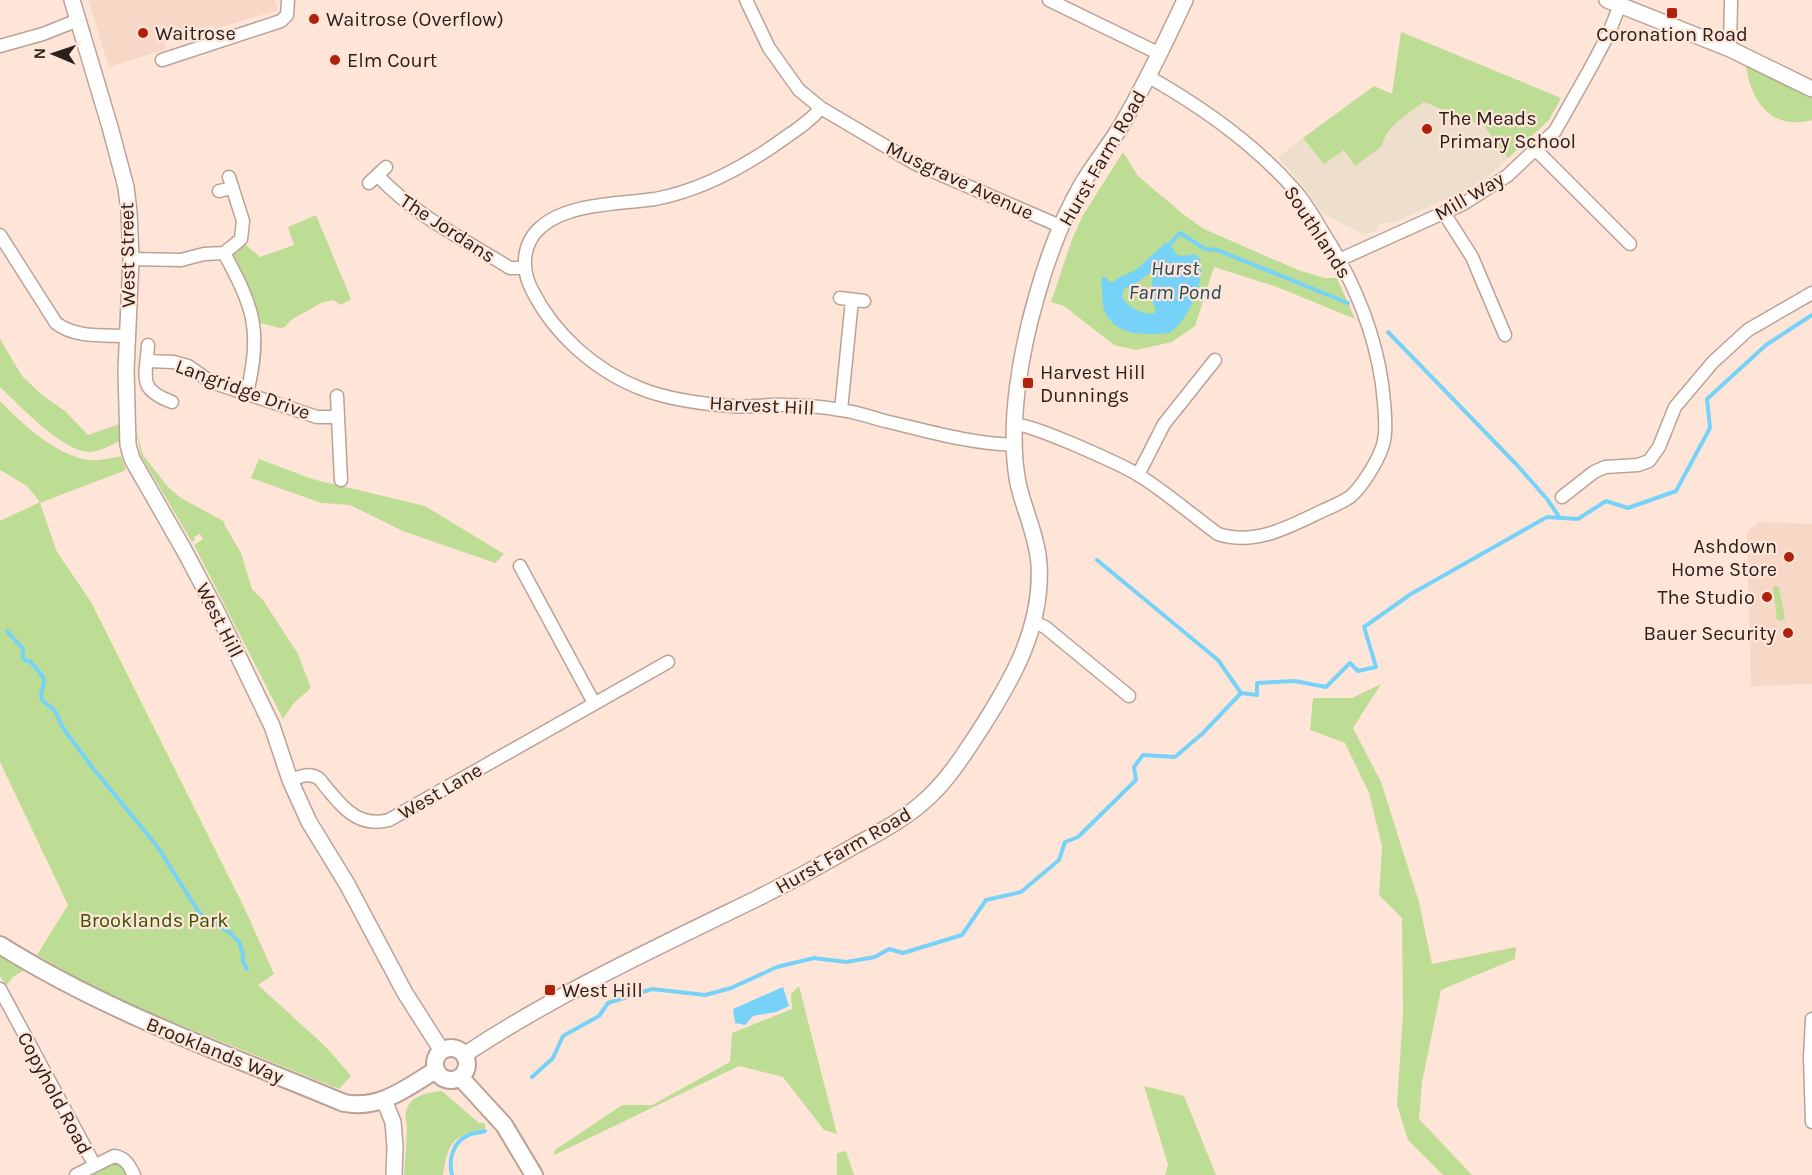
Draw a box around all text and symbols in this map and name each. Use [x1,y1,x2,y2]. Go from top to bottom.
marker: Coronation Road [1665,6,1679,20]
place label: Waitrose (Overflow) [326,8,504,31]
marker: Waitrose (Overflow) [307,12,321,26]
place label: Waitrose [155,22,236,45]
place label: Coronation Road [1596,23,1748,46]
north arrow [24,24,84,84]
marker: Waitrose [136,26,150,40]
text: N [30,47,49,60]
place label: Elm Court [347,49,438,72]
marker: Elm Court [328,53,342,67]
street label: Hurst Farm Road [1054,86,1151,230]
place label: The Meads Primary School [1439,107,1576,153]
marker: The Meads Primary School [1420,122,1434,136]
street label: Musgrave Avenue [882,136,1037,225]
street label: Mill Way [1430,167,1508,225]
street label: Southlands [1279,182,1356,283]
street label: The Jordans [396,189,500,268]
street label: West Street [115,202,140,308]
water label: Hurst Farm Pond [1129,256,1221,304]
street label: Langridge Drive [172,354,313,425]
place label: Harvest Hill Dunnings [1040,361,1145,407]
marker: Harvest Hill Dunnings [1021,376,1035,390]
street label: Harvest Hill [709,391,815,420]
place label: Ashdown Home Store [1671,535,1777,581]
marker: Ashdown Home Store [1782,550,1796,564]
street label: West Hill [191,579,248,661]
place label: The Studio [1657,586,1755,609]
marker: The Studio [1760,590,1774,604]
place label: Bauer Security [1643,622,1776,645]
marker: Bauer Security [1781,626,1795,640]
street label: West Lane [394,758,486,825]
street label: Hurst Farm Road [771,802,915,899]
park label: Brooklands Park [79,909,229,932]
place label: West Hill [562,979,643,1002]
marker: West Hill [543,983,557,997]
street label: Brooklands Way [143,1012,287,1088]
street label: Copyhold Road [13,1028,97,1158]

